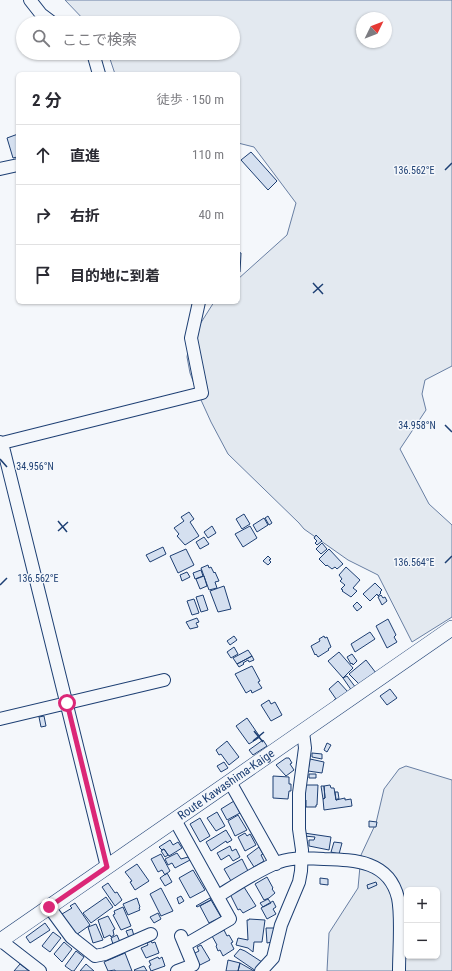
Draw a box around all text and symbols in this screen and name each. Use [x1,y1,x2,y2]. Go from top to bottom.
north arrow [356,12,392,48]
search box [16,16,240,60]
icon: search [30,27,52,49]
text: ここで検索 [62,31,137,49]
text: 2 分 [32,90,62,110]
text: 徒歩 · 150 m [157,92,224,107]
icon: ahead [32,144,54,166]
text: 直進 [70,147,100,165]
text: 110 m [192,147,224,162]
text: 136.562°E [394,165,435,176]
icon: right [32,204,54,226]
text: 右折 [70,207,100,225]
text: 40 m [198,207,224,222]
icon: arrive [32,264,54,286]
text: 目的地に到着 [70,267,160,285]
text: 34.958°N [398,420,436,431]
text: 34.956°N [16,461,54,472]
text: 136.564°E [394,557,435,568]
text: 136.562°E [18,573,59,584]
route start [58,694,76,712]
street label: Route Kawashima-Kaige [175,746,277,823]
map controls [404,887,440,959]
button: + [404,887,440,923]
route end [40,898,58,916]
button: − [404,923,440,959]

